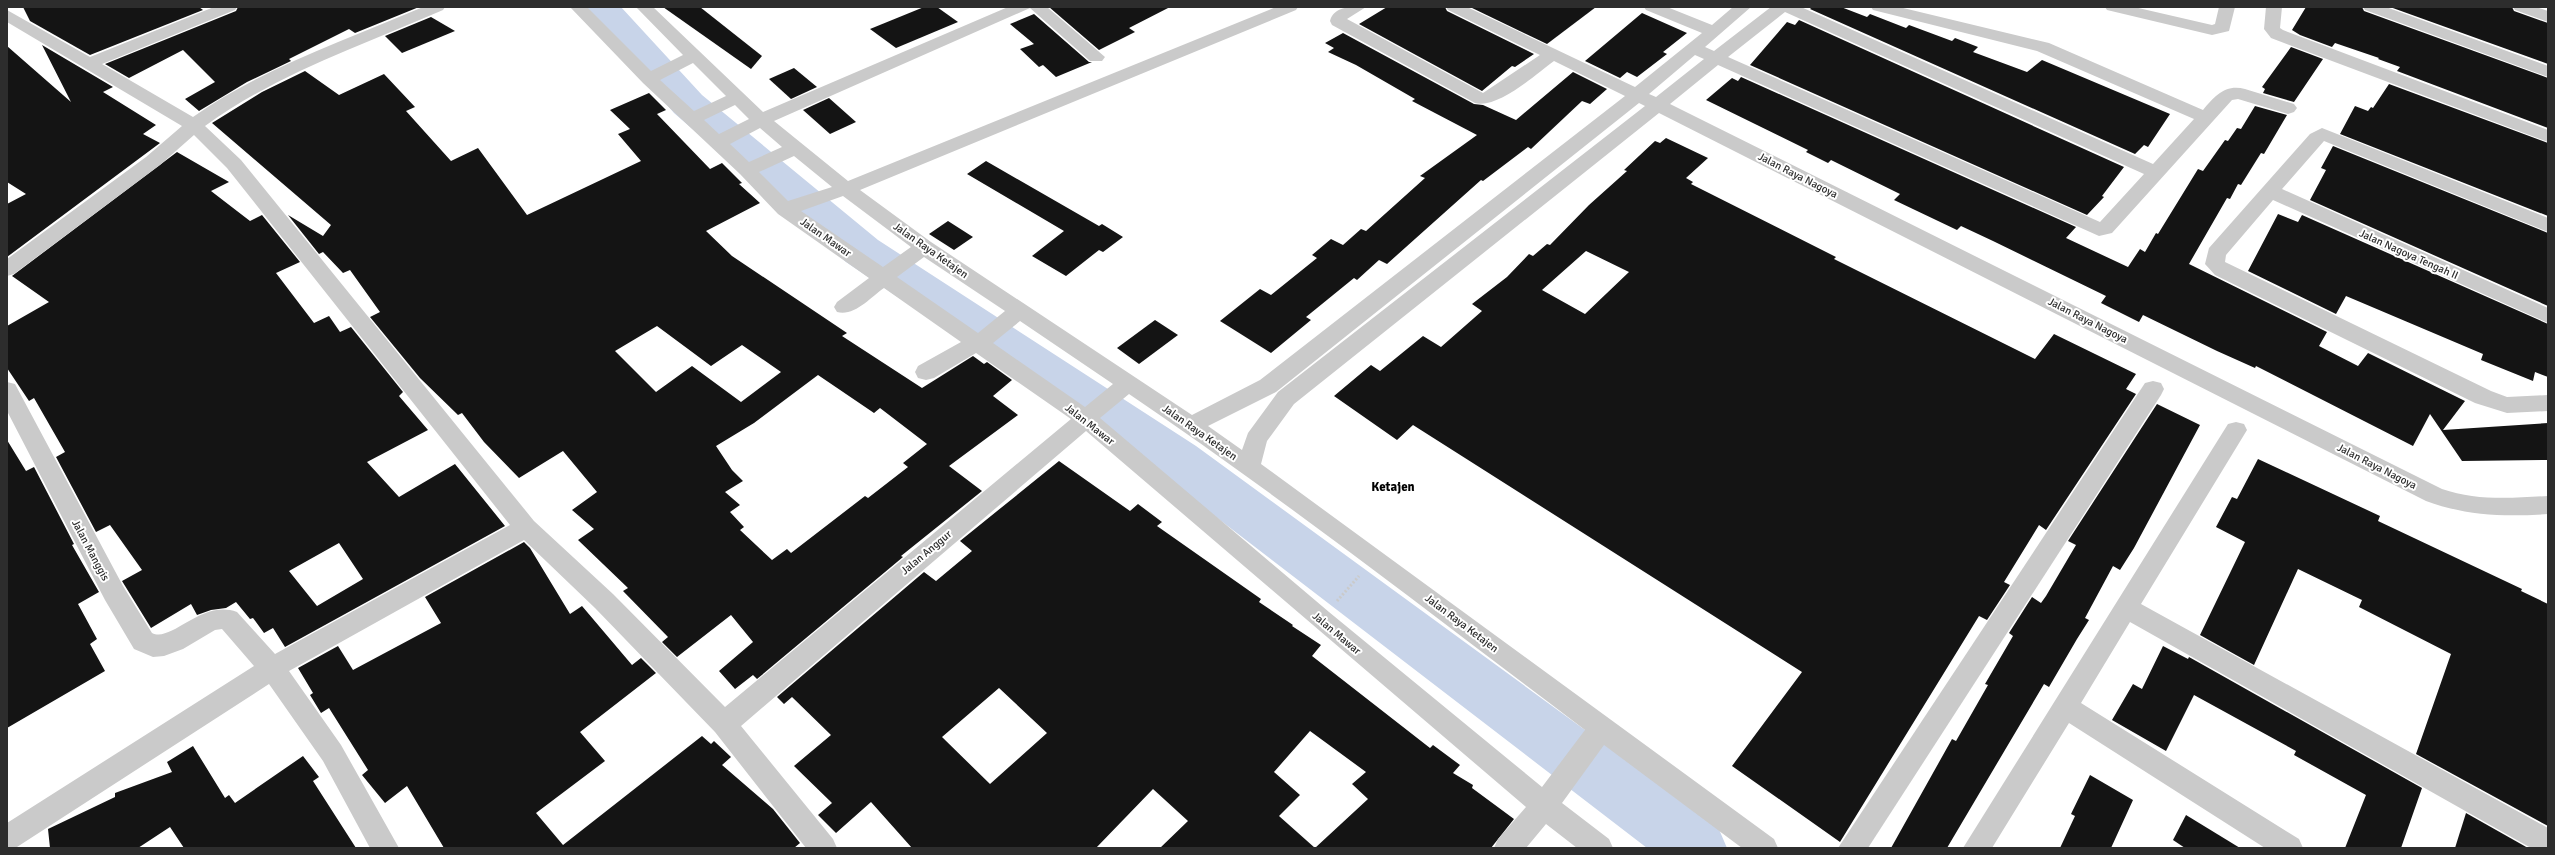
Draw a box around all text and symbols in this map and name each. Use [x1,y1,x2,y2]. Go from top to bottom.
street label: Jalan Raya Nagoya [1756,150,1840,201]
street label: Jalan Mawar [798,215,854,260]
street label: Jalan Raya Ketajen [891,220,971,281]
street label: Jalan Nagoya Tengah II [2357,227,2460,282]
street label: Jalan Raya Nagoya [2046,295,2130,346]
street label: Jalan Mawar [1062,401,1117,448]
street label: Jalan Raya Ketajen [1160,402,1240,463]
street label: Jalan Raya Nagoya [2335,441,2419,492]
district label: Ketajen [1371,479,1415,495]
street label: Jalan Manggis [69,517,112,583]
street label: Jalan Anggur [898,528,954,577]
street label: Jalan Raya Ketajen [1423,592,1501,655]
street label: Jalan Mawar [1310,609,1364,657]

